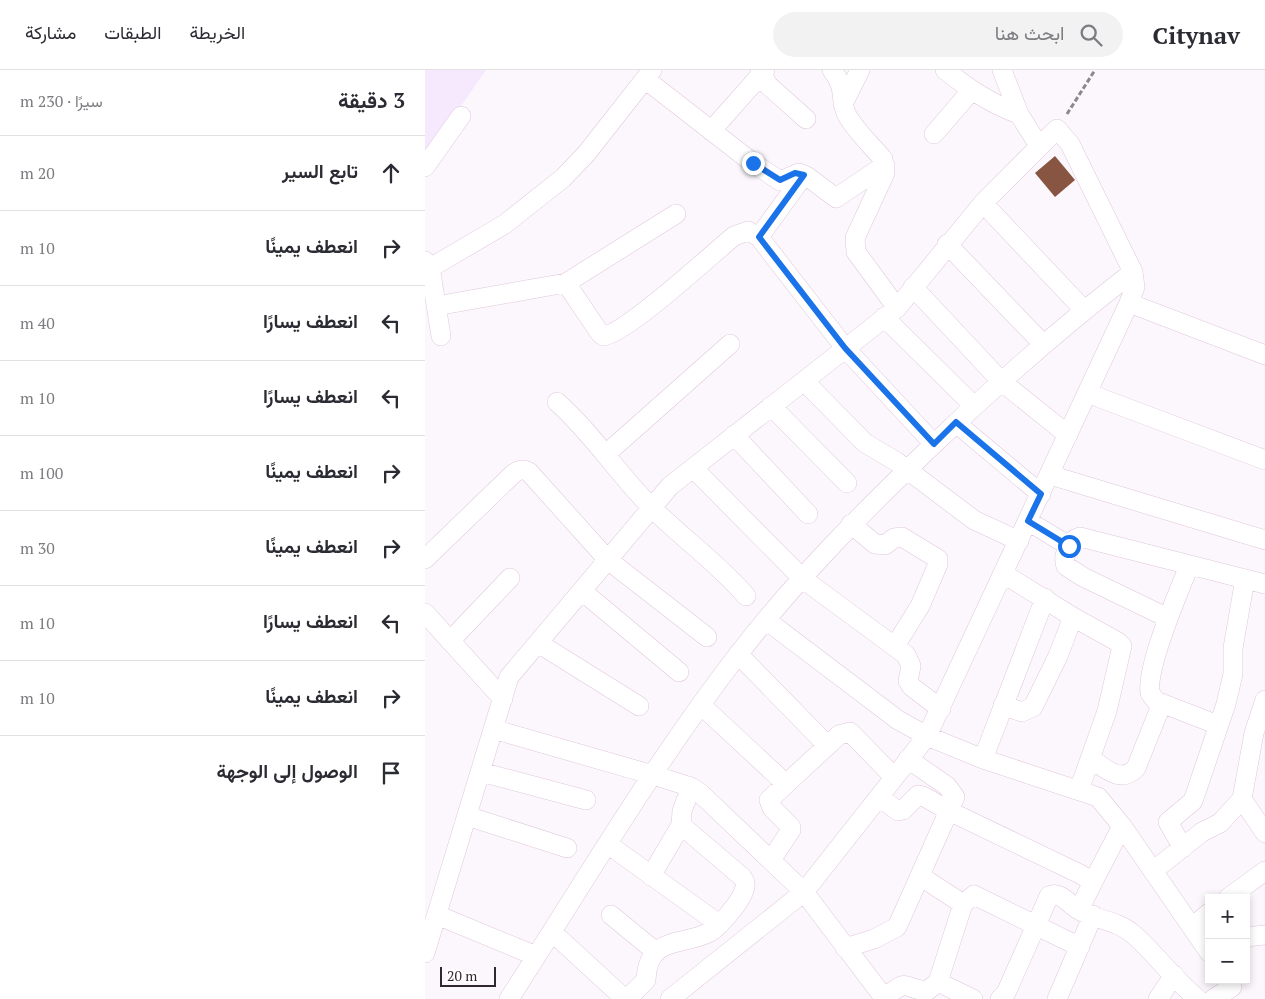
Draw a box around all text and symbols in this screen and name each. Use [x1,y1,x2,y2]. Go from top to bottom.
search box [773,12,1123,57]
text: Citynav [1153,19,1240,51]
text: مشاركة [25,20,76,44]
text: الطبقات [104,20,161,44]
text: الخريطة [189,20,245,44]
text: ابحث هنا [995,20,1065,45]
icon: search [1077,21,1105,49]
text: 3 دقيقة [338,86,405,114]
text: سيرًا · 230 m [20,90,103,112]
route end [742,152,765,175]
text: تابع السير [282,158,358,183]
icon: ahead [377,159,405,187]
text: 20 m [20,162,55,184]
text: انعطف يمينًا [265,233,358,258]
icon: right [377,234,405,262]
text: 10 m [20,237,55,259]
text: انعطف يسارًا [263,308,358,333]
icon: left [377,309,405,337]
text: 40 m [20,312,55,334]
text: انعطف يسارًا [263,383,358,408]
icon: left [377,384,405,412]
text: 10 m [20,387,55,409]
text: انعطف يمينًا [265,458,358,483]
icon: right [377,459,405,487]
text: 100 m [20,462,63,484]
text: انعطف يمينًا [265,533,358,558]
icon: right [377,534,405,562]
route start [1058,535,1081,558]
text: 30 m [20,537,55,559]
text: انعطف يسارًا [263,608,358,633]
icon: left [377,609,405,637]
text: 10 m [20,612,55,634]
text: انعطف يمينًا [265,683,358,708]
icon: right [377,684,405,712]
text: 10 m [20,687,55,709]
text: الوصول إلى الوجهة [216,758,358,783]
icon: arrive [377,759,405,787]
map controls [1205,894,1250,984]
button: + [1205,894,1250,939]
button: − [1205,939,1250,984]
scale bar [440,964,496,987]
text: 20 m [447,966,477,985]

